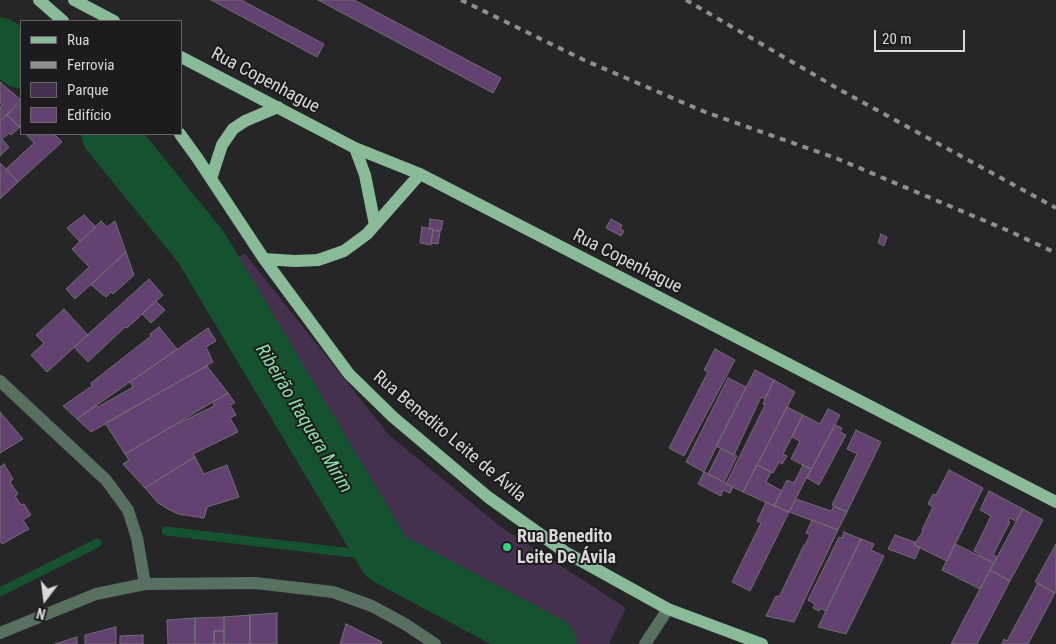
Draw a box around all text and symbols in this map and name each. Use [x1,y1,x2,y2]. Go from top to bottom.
legend [20,20,182,135]
scale bar [876,20,967,52]
text: 20 m [882,30,912,48]
text: Rua [67,31,89,49]
street label: Rua Copenhague [207,43,323,119]
text: Ferrovia [67,56,115,74]
text: Parque [67,81,109,99]
text: Edifício [67,106,111,124]
street label: Rua Copenhague [569,225,685,299]
water label: Ribeirão Itaquera Mirim [250,340,356,498]
street label: Rua Benedito Leite de Ávila [368,367,530,507]
place label: Rua Benedito Leite De Ávila [517,526,616,568]
marker: Rua Benedito Leite De Ávila [501,541,513,553]
north arrow [20,574,70,624]
text: N [35,605,47,622]

